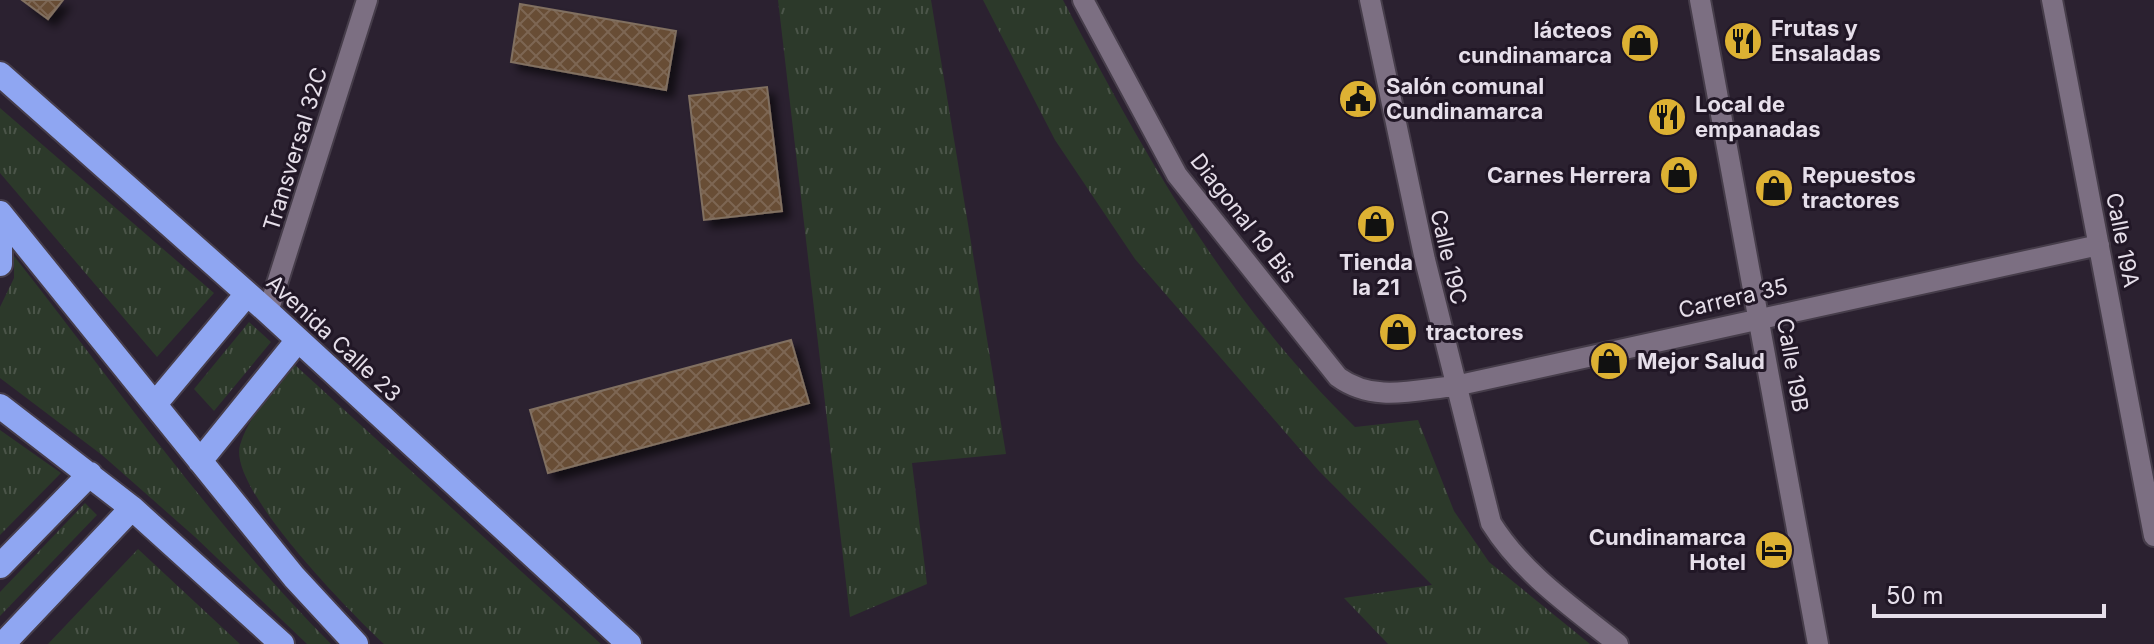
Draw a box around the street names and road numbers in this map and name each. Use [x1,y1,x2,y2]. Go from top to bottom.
street label: Transversal 32C [258,64,332,234]
street label: Diagonal 19 Bis [1185,148,1303,288]
street label: Calle 19A [2101,190,2145,290]
street label: Calle 19C [1425,207,1473,307]
street label: Avenida Calle 23 [262,269,406,407]
street label: Carrera 35 [1676,273,1790,323]
street label: Calle 19B [1772,316,1814,414]

